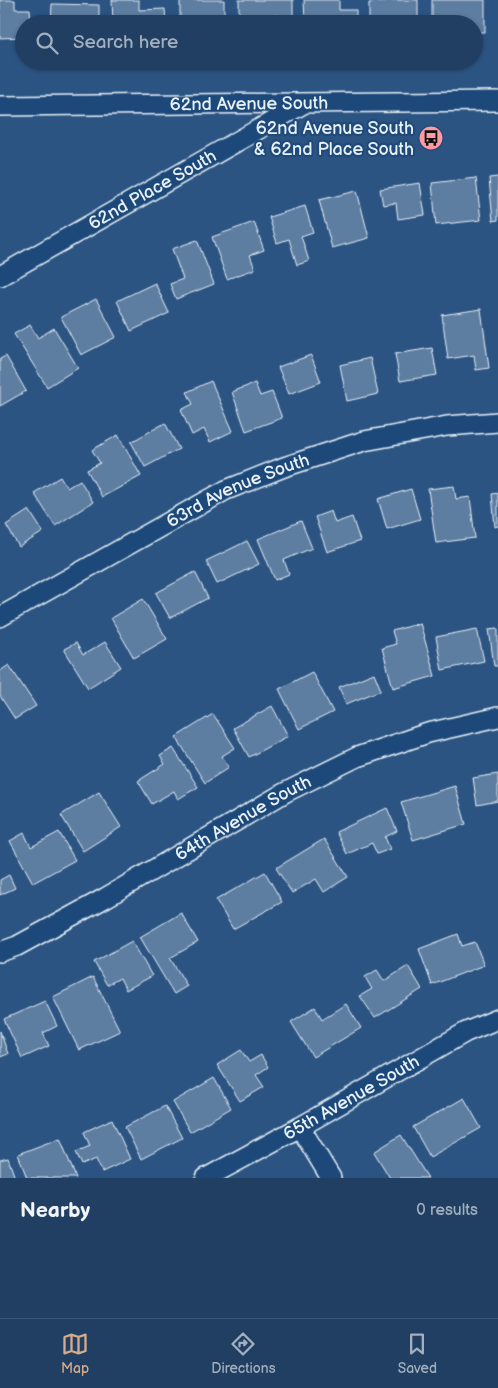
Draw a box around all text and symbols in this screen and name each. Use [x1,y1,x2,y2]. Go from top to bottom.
search box [15,15,483,70]
icon: search [33,29,61,57]
text: Search here [73,31,178,54]
street label: 62nd Avenue South [170,92,328,115]
place label: 62nd Avenue South & 62nd Place South [254,118,414,160]
bus stop icon: 62nd Avenue South & 62nd Place South [418,125,444,151]
street label: 62nd Place South [85,145,220,234]
street label: 63rd Avenue South [163,449,312,532]
street label: 64th Avenue South [171,771,315,865]
street label: 65th Avenue South [280,1051,423,1145]
text: Nearby [20,1198,90,1223]
text: 0 results [416,1201,478,1220]
tab: Map [61,1330,89,1377]
tab: Directions [211,1330,276,1377]
tab: Saved [398,1330,437,1377]

